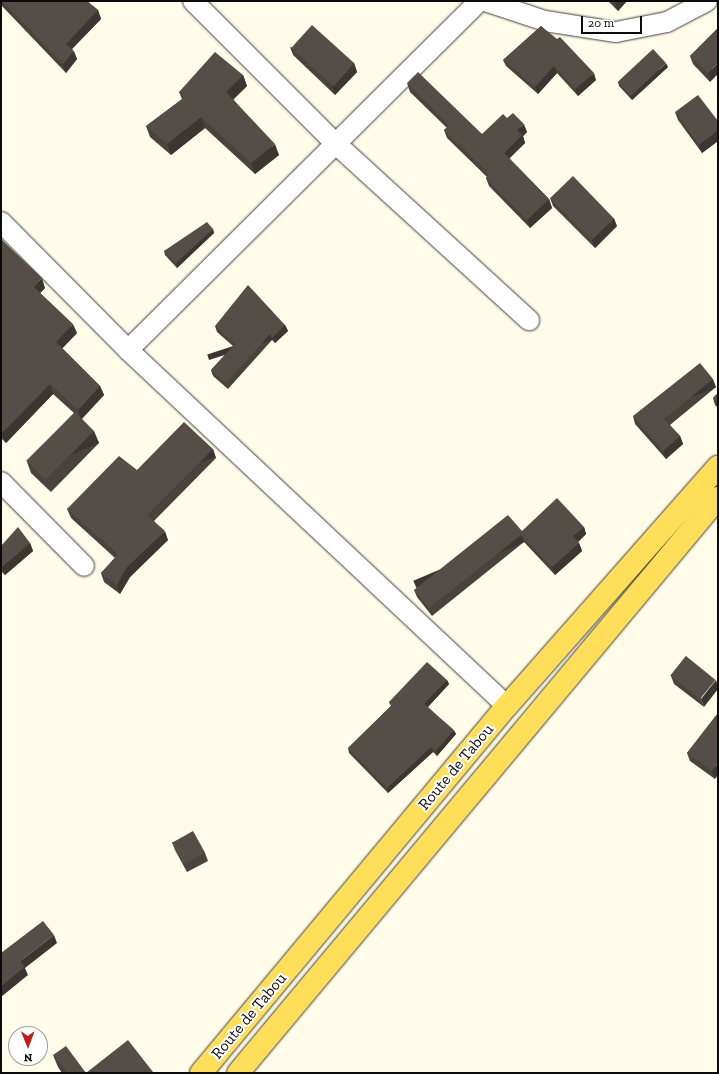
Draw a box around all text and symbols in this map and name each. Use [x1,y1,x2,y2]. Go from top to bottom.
scale bar [583,8,644,34]
text: 20 m [588,16,614,30]
street label: Route de Tabou [414,720,498,814]
street label: Route de Tabou [207,969,291,1063]
north arrow [8,1026,48,1066]
text: N [24,1051,33,1064]

